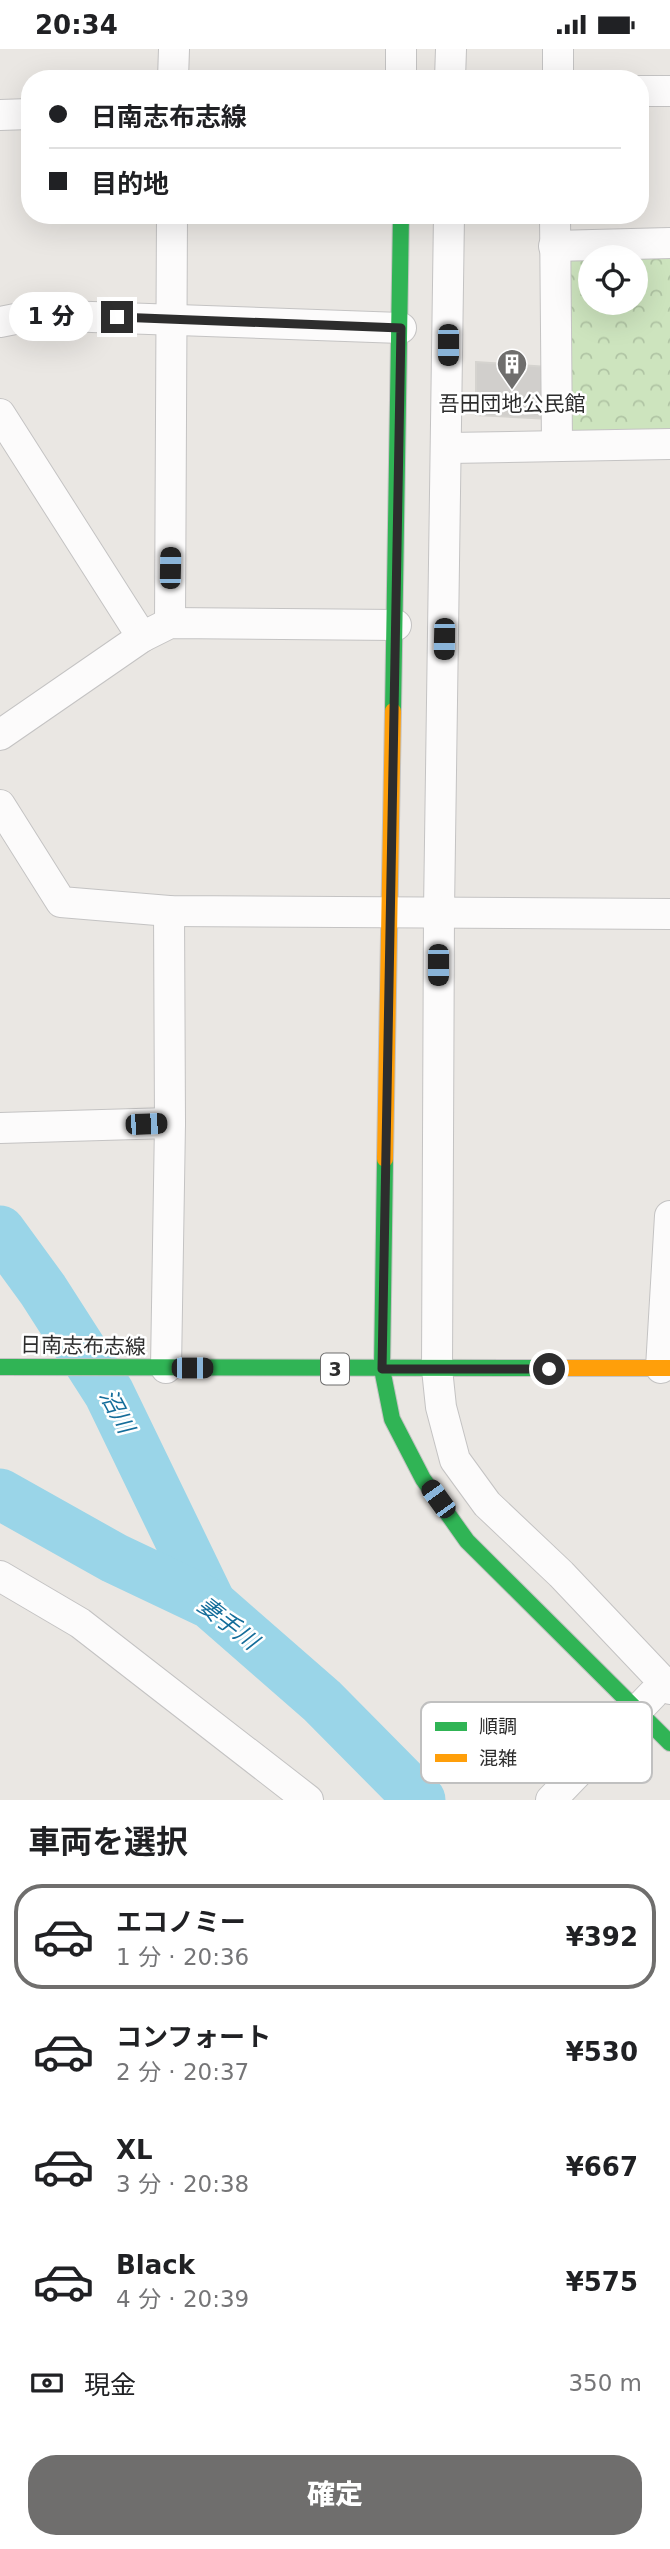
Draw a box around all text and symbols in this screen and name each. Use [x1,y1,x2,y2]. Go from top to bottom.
text: 20:34 [35,10,118,40]
text: 日南志布志線 [91,102,247,132]
text: 目的地 [91,169,169,199]
map controls [578,245,648,315]
button: locate [578,245,648,315]
callout: 1 分 [9,293,92,341]
route end [101,301,133,333]
text: 1 分 [27,303,75,329]
car [438,324,459,366]
building icon: 吾田団地公民館 [495,347,529,391]
place label: 吾田団地公民館 [439,392,586,416]
car [160,547,181,589]
car [434,618,455,660]
car [428,944,449,986]
car [125,1113,168,1135]
street label: 日南志布志線 [20,1333,146,1359]
road number: 3 [321,1353,349,1385]
route start [533,1353,565,1385]
car [172,1358,214,1379]
water label: 沼川 [95,1385,141,1440]
car [418,1476,459,1522]
water label: 妻手川 [193,1592,266,1656]
legend [421,1702,652,1783]
text: 順調 [479,1715,517,1737]
text: 混雑 [479,1747,517,1769]
text: 車両を選択 [28,1823,188,1861]
icon: car [32,1905,95,1968]
text: エコノミー [116,1907,246,1937]
text: ¥392 [566,1922,638,1952]
text: 1 分 · 20:36 [116,1944,249,1970]
icon: car [32,2020,95,2083]
text: コンフォート [116,2022,271,2052]
text: ¥530 [566,2037,638,2067]
text: 2 分 · 20:37 [116,2059,249,2085]
icon: car [32,2135,95,2198]
text: XL [116,2135,153,2165]
text: ¥667 [566,2152,638,2182]
text: 3 分 · 20:38 [116,2171,249,2197]
icon: car [32,2250,95,2313]
text: Black [116,2250,195,2280]
text: ¥575 [566,2267,638,2297]
text: 4 分 · 20:39 [116,2286,249,2312]
icon: cash [28,2364,66,2402]
text: 現金 [84,2370,136,2400]
text: 350 m [568,2370,642,2396]
button: 確定 [28,2455,642,2535]

